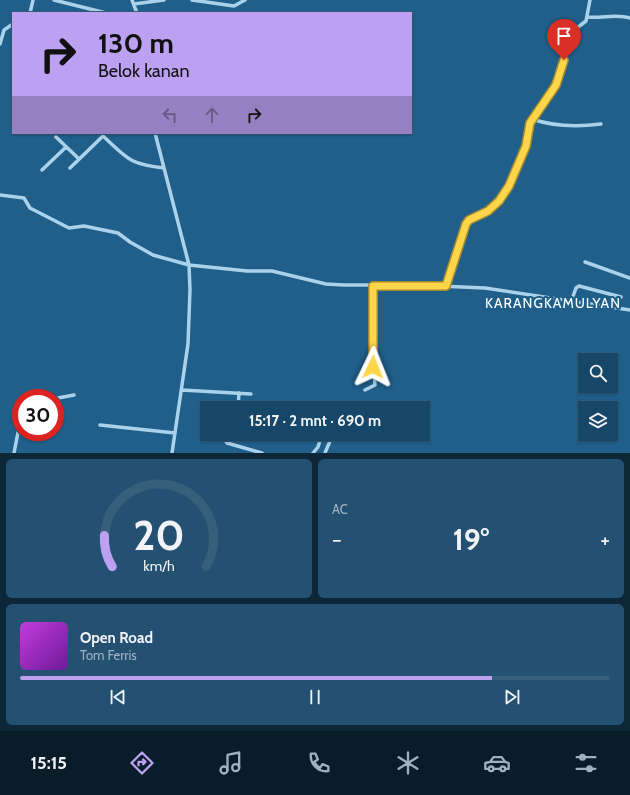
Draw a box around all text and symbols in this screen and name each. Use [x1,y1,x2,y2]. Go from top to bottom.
pin [547,19,581,60]
icon: arrive [553,25,575,47]
text: 130 m [98,26,174,60]
icon: right [32,28,84,80]
text: Belok kanan [98,60,190,82]
icon: left [159,104,181,126]
icon: ahead [201,104,223,126]
icon: right [243,104,265,126]
district label: KARANGKAMULYAN [485,294,621,312]
position arrow [352,346,394,388]
map controls [578,353,618,441]
button: search [578,353,618,393]
speed limit sign: 30 [12,389,64,441]
button: layers [578,401,618,441]
text: 15:17 · 2 mnt · 690 m [249,412,381,430]
text: AC [332,501,348,517]
text: 20 [133,509,185,559]
text: 19° [453,521,489,558]
text: − [332,526,342,553]
text: + [600,526,610,553]
text: km/h [143,556,175,574]
text: Open Road [80,629,153,647]
text: Tom Ferris [80,647,137,663]
icon: previous [107,686,129,708]
icon: pause [304,686,326,708]
icon: next [501,686,523,708]
icon: directions [128,749,156,777]
icon: music [217,749,245,777]
icon: phone [305,749,333,777]
icon: climate [394,749,422,777]
icon: car [483,749,511,777]
icon: filters [572,749,600,777]
text: 15:15 [30,752,67,774]

